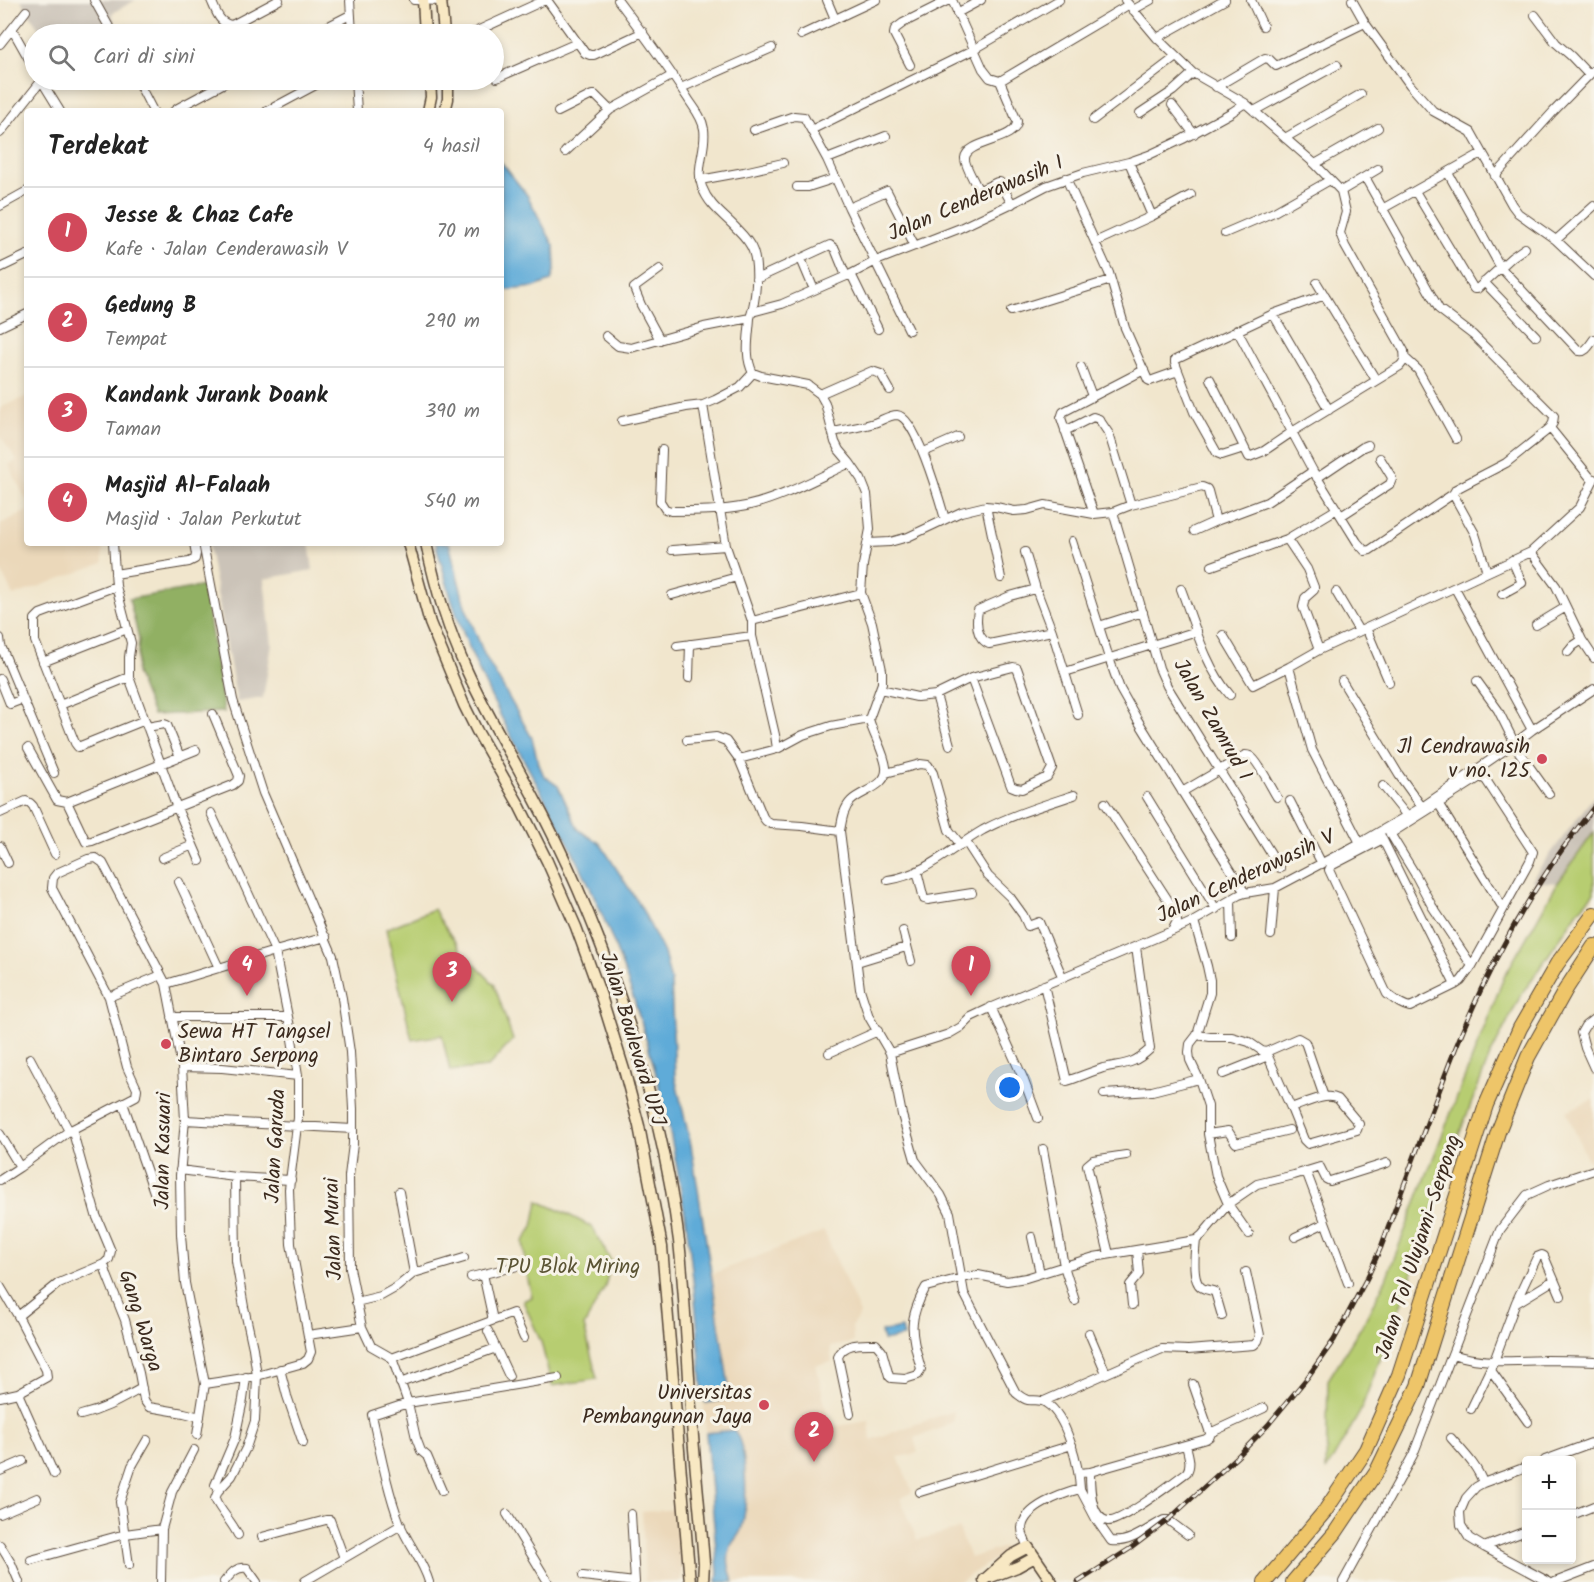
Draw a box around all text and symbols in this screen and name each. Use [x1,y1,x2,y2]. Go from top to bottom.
search box [24,24,504,90]
text: Cari di sini [93,40,194,75]
icon: search [45,41,78,74]
text: Terdekat [48,126,149,168]
text: 4 hasil [423,131,480,163]
street label: Jalan Cenderawasih I [883,147,1069,251]
text: Jesse & Chaz Cafe [105,199,293,234]
text: 1 [64,216,71,248]
text: 70 m [437,216,480,248]
text: Kafe · Jalan Cenderawasih V [105,234,347,266]
text: Gedung B [105,289,196,324]
text: 2 [62,306,73,338]
text: 290 m [425,306,480,338]
text: Tempat [105,324,167,356]
text: Kandank Jurank Doank [105,379,327,414]
text: 3 [62,396,73,428]
text: 390 m [425,396,480,428]
text: Taman [105,414,161,446]
text: Masjid Al-Falaah [105,469,270,504]
text: 4 [62,486,73,518]
text: 540 m [424,486,480,518]
text: Masjid · Jalan Perkutut [105,504,302,536]
street label: Jalan Zamrud I [1164,653,1260,787]
place label: Jl Cendrawasih v no. 125 [1397,731,1532,788]
marker: Jl Cendrawasih v no. 125 [1535,752,1549,766]
street label: Jalan Cenderawasih V [1152,820,1342,933]
pin: 4 [228,946,266,996]
pin: 1 [952,946,990,996]
street label: Jalan Boulevard UPJ [590,948,674,1131]
pin: 3 [432,952,472,1002]
place label: Sewa HT Tangsel Bintaro Serpong [178,1016,331,1073]
marker: Sewa HT Tangsel Bintaro Serpong [159,1037,173,1051]
your location [995,1073,1024,1102]
street label: Jalan Garuda [257,1088,295,1204]
street label: Jalan Kasuari [146,1091,182,1210]
street label: Jalan Tol Ulujami–Serpong [1367,1130,1471,1364]
street label: Jalan Murai [316,1176,352,1281]
park label: TPU Blok Miring [496,1251,640,1284]
street label: Gang Warga [109,1266,171,1376]
place label: Universitas Pembangunan Jaya [582,1377,752,1434]
marker: Universitas Pembangunan Jaya [757,1398,771,1412]
pin: 2 [794,1412,834,1462]
map controls [1522,1456,1576,1564]
button: + [1522,1456,1576,1510]
button: − [1522,1510,1576,1564]

